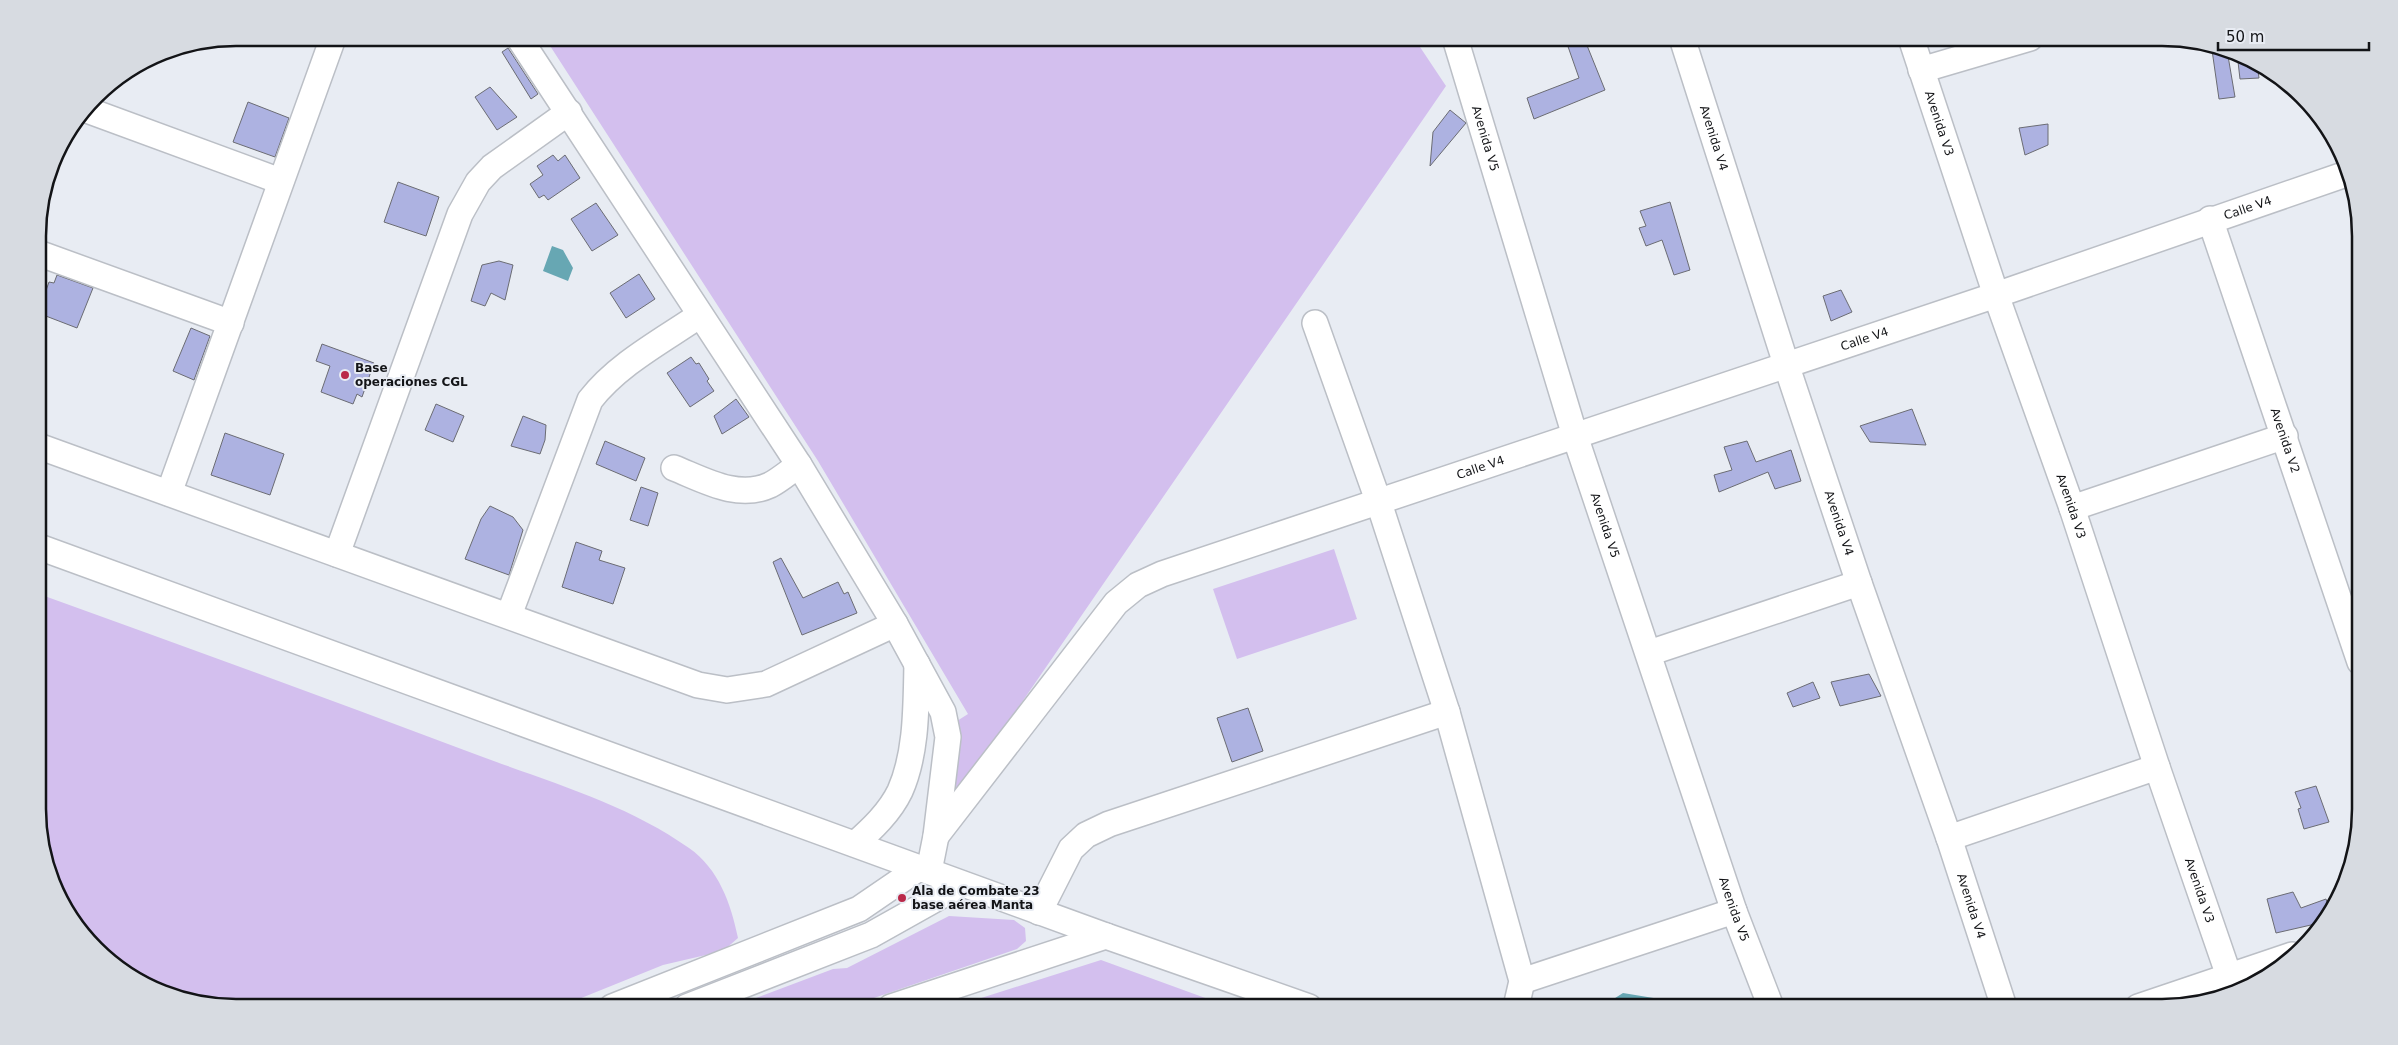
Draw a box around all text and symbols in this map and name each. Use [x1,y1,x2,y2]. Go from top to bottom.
scale bar [2218,20,2369,52]
text: 50 m [2226,28,2264,46]
street label: Avenida V3 [1922,89,1957,158]
street label: Avenida V5 [1469,104,1502,173]
street label: Avenida V4 [1697,104,1731,172]
street label: Calle V4 [2222,193,2273,223]
street label: Calle V4 [1839,325,1890,353]
place label: Base operaciones CGL [355,361,468,389]
marker: Base operaciones CGL [339,369,351,381]
street label: Avenida V2 [2268,406,2303,475]
street label: Calle V4 [1455,453,1506,482]
street label: Avenida V3 [2053,472,2089,541]
street label: Avenida V4 [1822,489,1856,557]
street label: Avenida V5 [1588,491,1622,560]
street label: Avenida V3 [2182,856,2217,925]
street label: Avenida V4 [1954,872,1988,940]
street label: Avenida V5 [1716,875,1752,944]
place label: Ala de Combate 23 base aérea Manta [912,884,1040,912]
marker: Ala de Combate 23 base aérea Manta [896,892,908,904]

